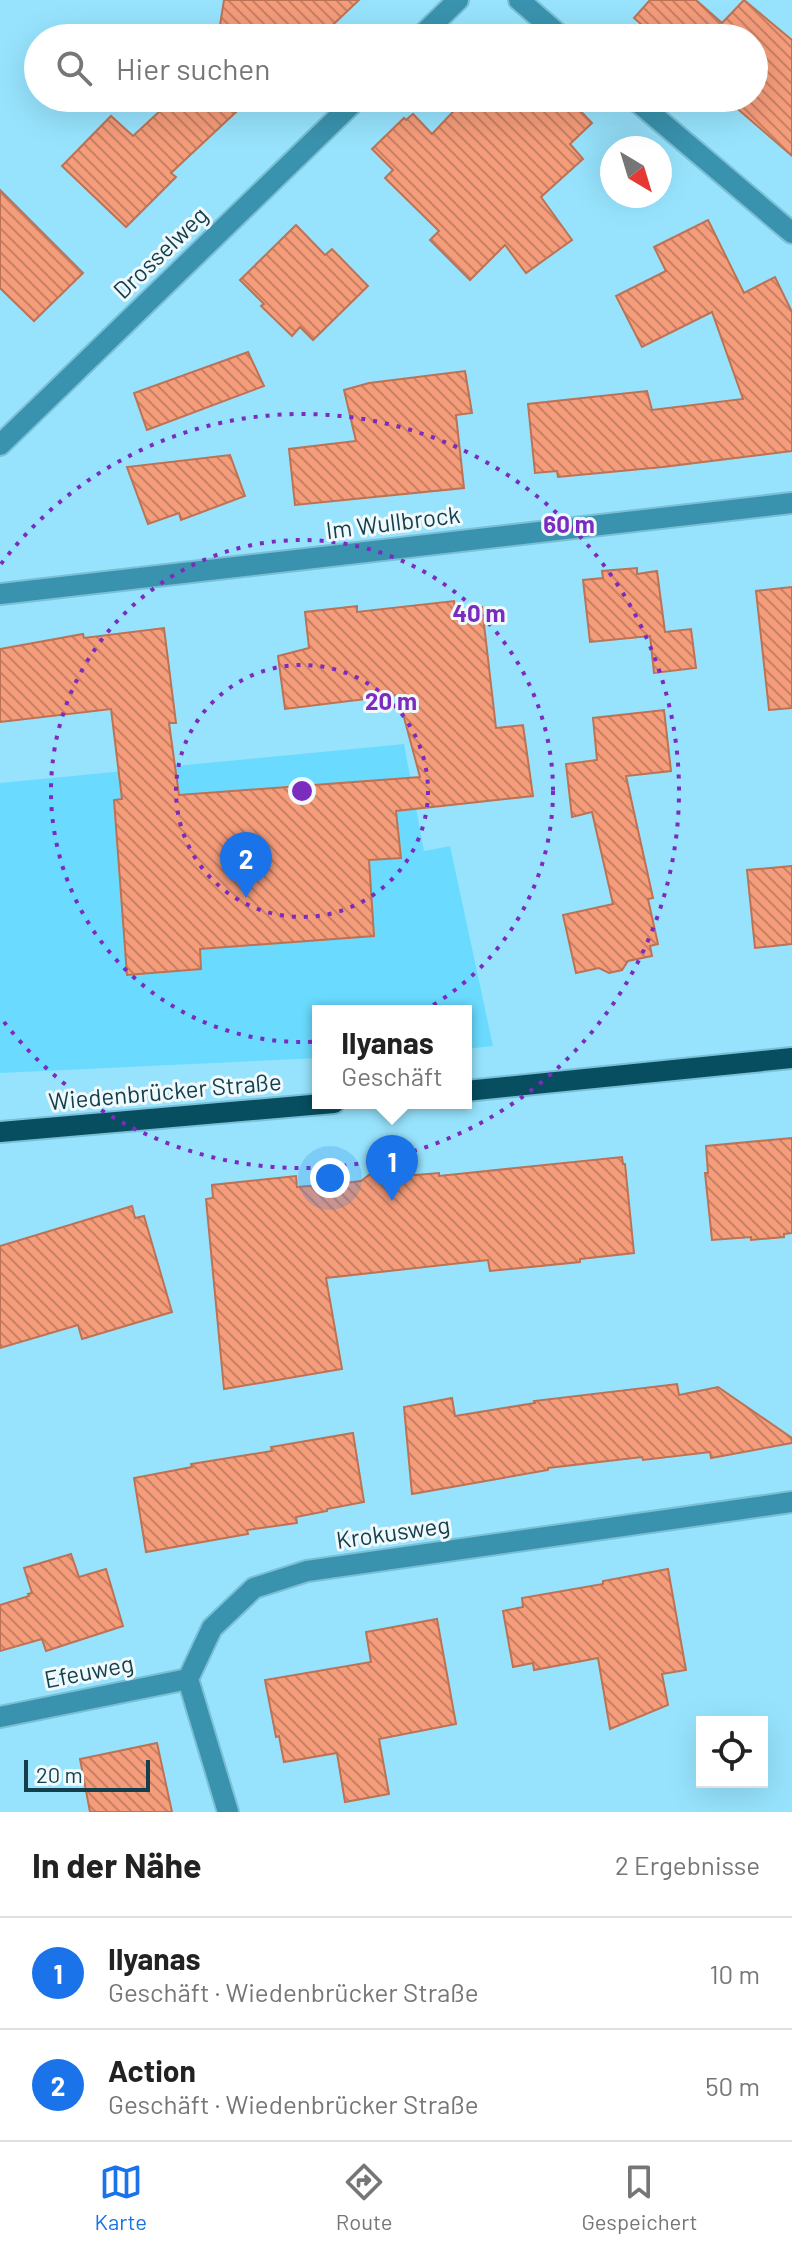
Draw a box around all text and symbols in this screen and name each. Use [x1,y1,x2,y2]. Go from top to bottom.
search box [24,24,768,112]
icon: search [52,46,96,90]
text: Hier suchen [116,50,270,86]
north arrow [600,136,672,208]
street label: Drosselweg [107,200,213,304]
street label: Im Wullbrock [324,499,462,544]
text: 60 m [543,509,595,538]
text: 40 m [452,598,506,627]
text: 20 m [365,686,417,715]
centre of rings [288,777,316,805]
pin: 2 [220,832,272,898]
popup [312,1005,472,1109]
text: Ilyanas [341,1024,434,1060]
text: Geschäft [341,1060,443,1091]
street label: Wiedenbrücker Straße [47,1066,283,1115]
pin: 1 [366,1135,418,1201]
your location [310,1158,350,1198]
street label: Krokusweg [334,1509,452,1554]
street label: Efeuweg [42,1648,136,1693]
map controls [696,1716,768,1788]
button: locate [696,1716,768,1788]
scale bar [24,1756,150,1792]
text: 20 m [36,1761,83,1787]
text: In der Nähe [32,1844,202,1885]
text: 2 Ergebnisse [615,1849,760,1880]
text: Ilyanas [108,1940,201,1976]
text: 1 [53,1958,63,1989]
text: 10 m [710,1958,760,1989]
text: Geschäft · Wiedenbrücker Straße [108,1976,479,2007]
text: Action [108,2052,196,2088]
text: 2 [51,2070,65,2101]
text: 50 m [705,2070,760,2101]
text: Geschäft · Wiedenbrücker Straße [108,2088,479,2119]
tab: Karte [94,2160,147,2234]
tab: Route [336,2160,392,2234]
tab: Gespeichert [581,2160,697,2234]

